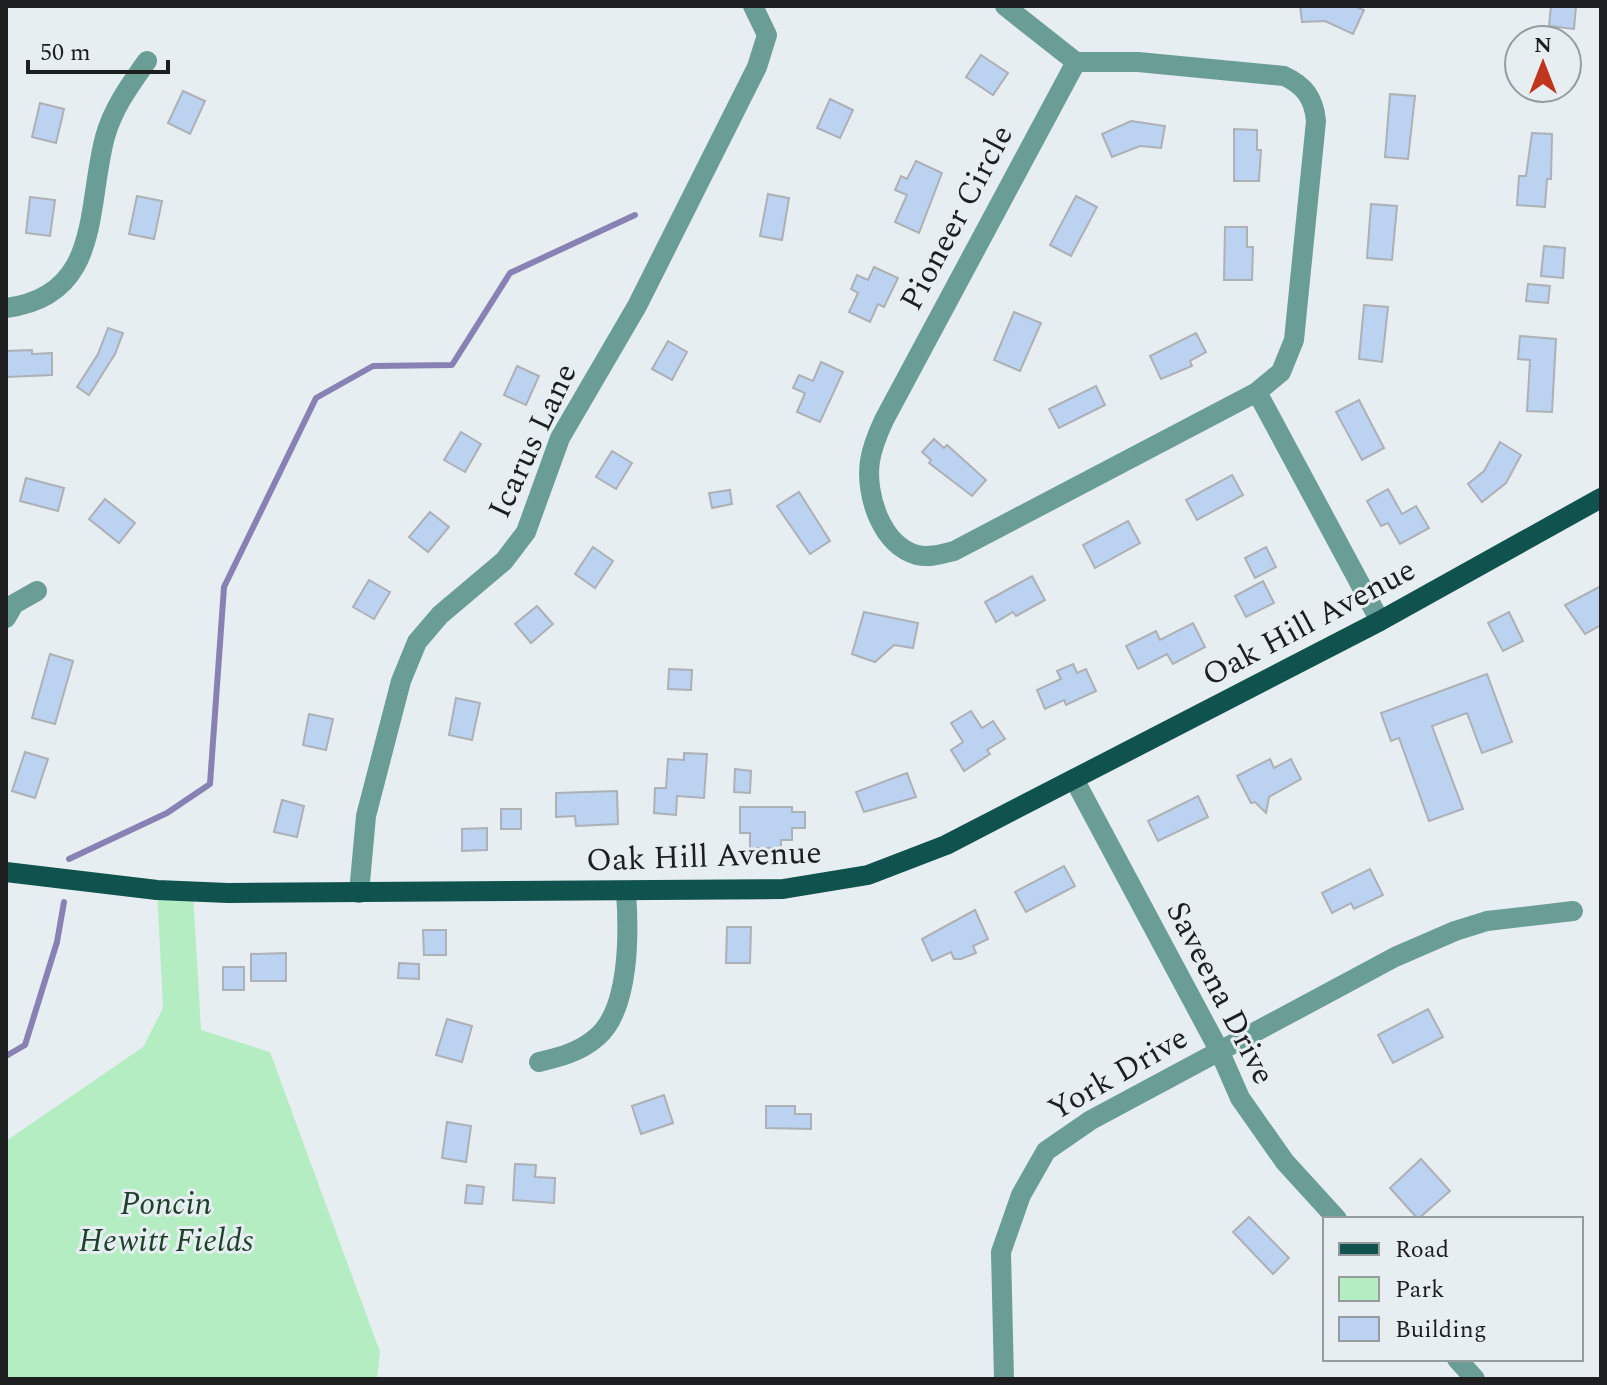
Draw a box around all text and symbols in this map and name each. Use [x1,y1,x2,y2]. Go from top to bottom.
scale bar [28,24,168,74]
north arrow [1503,24,1583,104]
text: N [1534,29,1552,62]
text: 50 m [40,35,91,71]
street label: Pioneer Circle [887,116,1027,320]
street label: Icarus Lane [476,355,590,527]
street label: Oak Hill Avenue [1194,546,1424,700]
street label: Oak Hill Avenue [585,828,823,886]
street label: Saveena Drive [1153,893,1287,1093]
street label: York Drive [1039,1014,1197,1134]
park label: Poncin Hewitt Fields [79,1180,253,1266]
legend [1323,1217,1583,1361]
text: Road [1395,1232,1449,1268]
text: Park [1395,1272,1445,1308]
text: Building [1395,1312,1487,1348]

